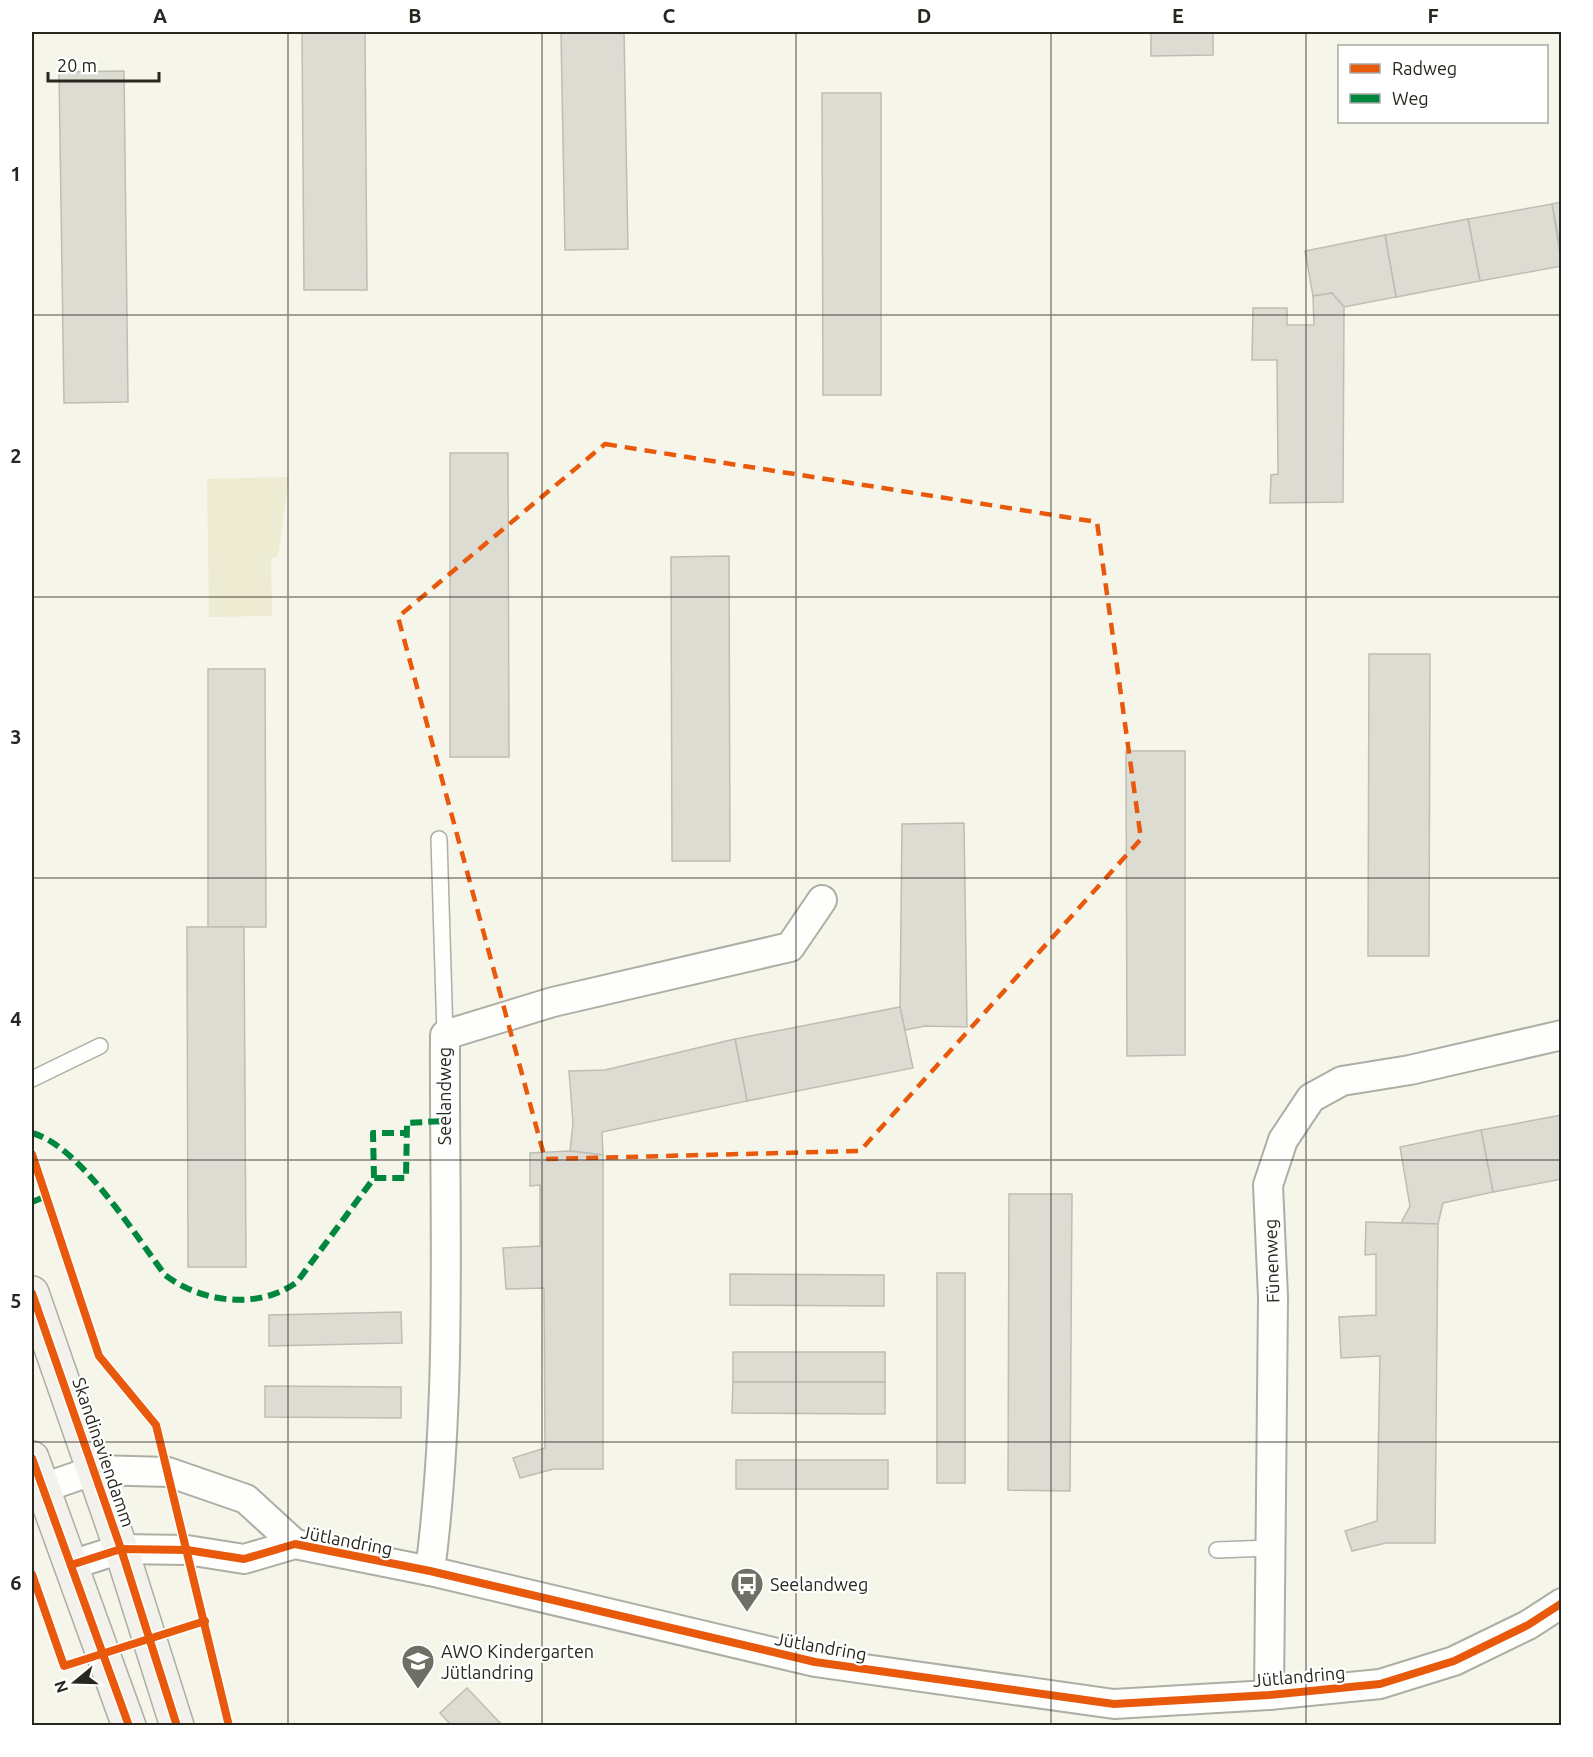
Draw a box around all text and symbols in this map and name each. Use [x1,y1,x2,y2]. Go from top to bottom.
text: A [153,4,167,27]
text: B [408,4,422,27]
text: C [663,4,676,27]
text: D [917,4,931,27]
text: E [1172,4,1184,27]
text: F [1427,4,1439,27]
scale bar [48,45,159,83]
legend [1338,45,1548,123]
text: 20 m [57,55,97,75]
text: Radweg [1392,58,1457,78]
text: Weg [1392,88,1429,108]
text: 1 [10,162,22,185]
text: 2 [10,444,22,467]
text: 3 [10,725,22,748]
text: 4 [10,1007,22,1030]
street label: Seelandweg [434,1047,454,1145]
street label: Fünenweg [1260,1219,1282,1303]
text: 5 [10,1289,22,1312]
street label: Skandinaviendamm [69,1375,139,1529]
street label: Jütlandring [300,1521,394,1559]
bus stop icon: Seelandweg [729,1566,765,1613]
text: 6 [10,1571,22,1594]
place label: Seelandweg [770,1574,868,1594]
street label: Jütlandring [774,1628,868,1664]
place label: AWO Kindergarten Jütlandring [441,1641,594,1682]
school or university icon: AWO Kindergarten Jütlandring [400,1643,436,1690]
north arrow [45,1652,105,1712]
street label: Jütlandring [1252,1662,1346,1690]
text: N [50,1678,71,1695]

